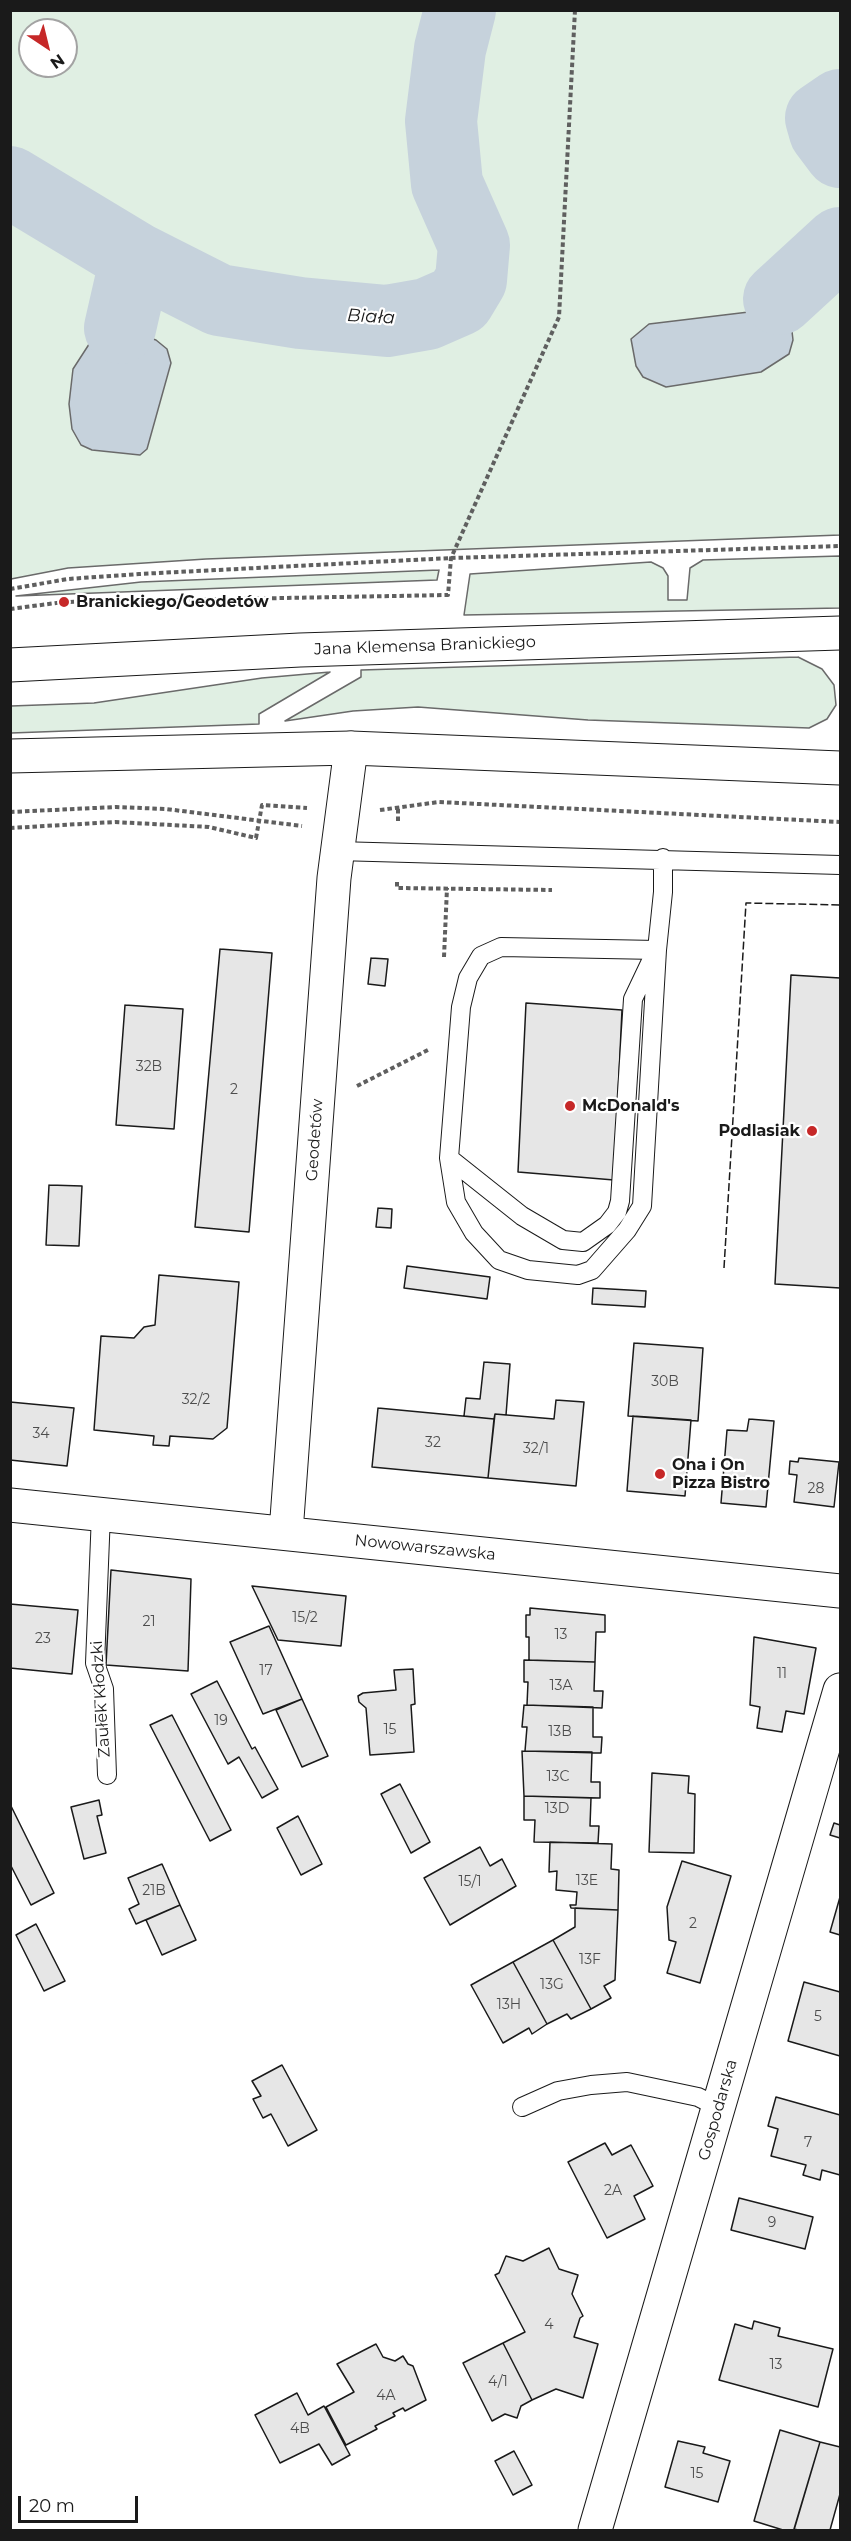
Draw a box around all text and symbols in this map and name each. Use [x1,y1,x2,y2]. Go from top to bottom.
north arrow [18,18,78,78]
text: N [47,50,68,73]
water label: Biała [346,305,396,329]
place label: Branickiego/Geodetów [76,592,269,612]
marker: Branickiego/Geodetów [57,595,71,609]
street label: Jana Klemensa Branickiego [314,633,536,659]
house number: 32B [136,1059,162,1075]
house number: 2 [230,1082,238,1098]
place label: McDonald's [582,1096,679,1116]
street label: Geodetów [303,1098,327,1182]
marker: McDonald's [563,1099,577,1113]
place label: Podlasiak [719,1121,800,1141]
marker: Podlasiak [805,1124,819,1138]
house number: 30B [651,1374,679,1390]
house number: 32/2 [182,1392,210,1408]
house number: 34 [32,1426,50,1442]
house number: 32 [425,1435,441,1451]
house number: 32/1 [523,1441,549,1457]
place label: Ona i On Pizza Bistro [672,1455,770,1493]
marker: Ona i On Pizza Bistro [653,1467,667,1481]
house number: 28 [808,1481,824,1497]
street label: Nowowarszawska [353,1531,497,1565]
house number: 15/2 [292,1610,318,1626]
house number: 21 [142,1614,156,1630]
house number: 13 [555,1627,567,1643]
house number: 23 [35,1631,51,1647]
street label: Zaułek Kłodzki [87,1640,115,1758]
house number: 17 [259,1663,273,1679]
house number: 11 [777,1666,787,1682]
house number: 13A [549,1678,573,1694]
house number: 19 [214,1713,228,1729]
house number: 15 [384,1722,396,1738]
house number: 13B [548,1724,572,1740]
house number: 13C [547,1769,569,1785]
house number: 13D [545,1801,569,1817]
house number: 13E [576,1873,598,1889]
house number: 15/1 [458,1874,482,1890]
house number: 21B [142,1883,166,1899]
house number: 2 [689,1916,697,1932]
house number: 13F [579,1952,601,1968]
house number: 13G [540,1977,564,1993]
house number: 13H [497,1997,521,2013]
house number: 5 [814,2009,822,2025]
street label: Gospodarska [694,2057,742,2163]
house number: 7 [804,2135,812,2151]
house number: 2A [604,2183,622,2199]
house number: 9 [768,2215,776,2231]
house number: 4 [544,2317,554,2333]
house number: 13 [770,2357,782,2373]
house number: 4/1 [488,2374,508,2390]
house number: 4A [376,2388,396,2404]
house number: 4B [290,2421,310,2437]
house number: 15 [691,2466,703,2482]
scale bar [21,2484,141,2522]
text: 20 m [29,2495,75,2517]

